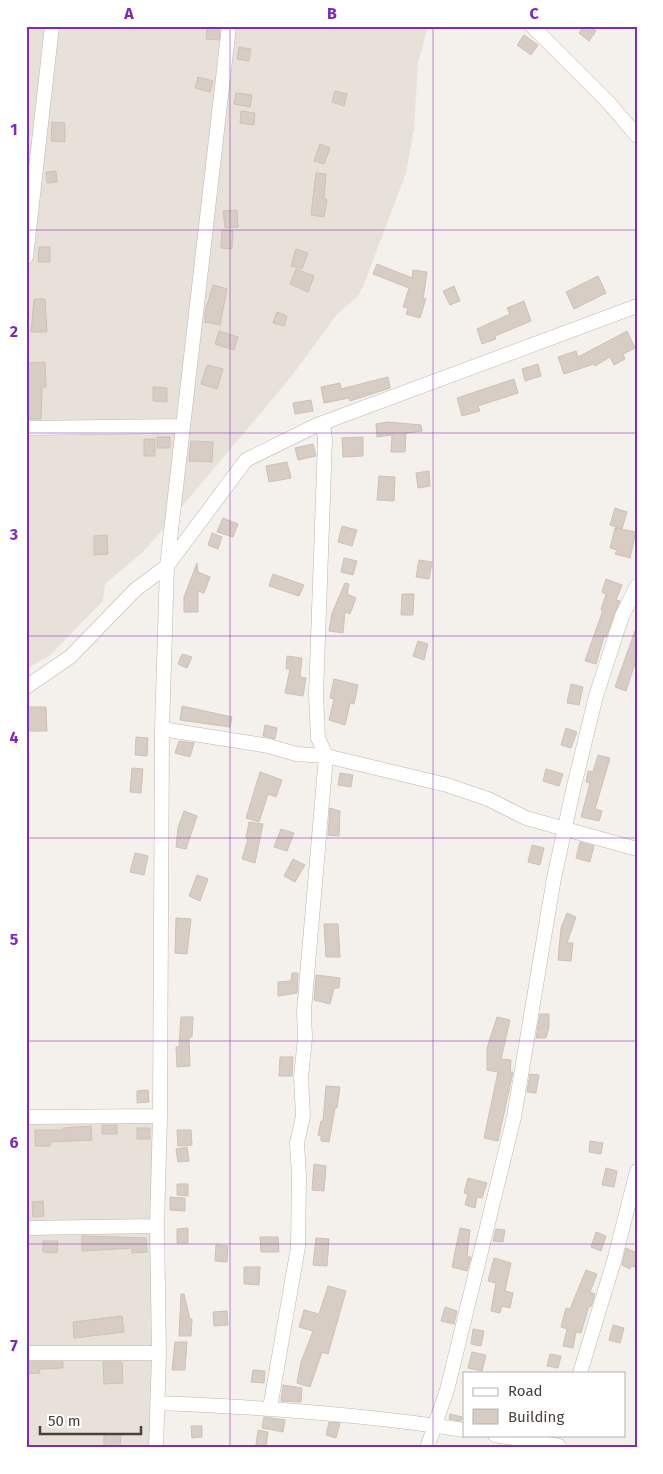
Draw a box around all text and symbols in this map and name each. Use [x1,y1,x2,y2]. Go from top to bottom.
text: A [123,4,134,23]
text: B [327,4,337,23]
text: C [529,4,539,23]
text: 1 [10,120,18,139]
text: 2 [10,322,18,341]
text: 3 [9,525,18,544]
text: 4 [9,728,19,747]
text: 5 [10,930,19,949]
text: 6 [9,1133,19,1152]
text: 7 [10,1336,18,1355]
legend [463,1372,626,1436]
text: Road [508,1382,543,1400]
scale bar [40,1404,141,1436]
text: Building [508,1408,564,1426]
text: 50 m [48,1412,81,1430]

